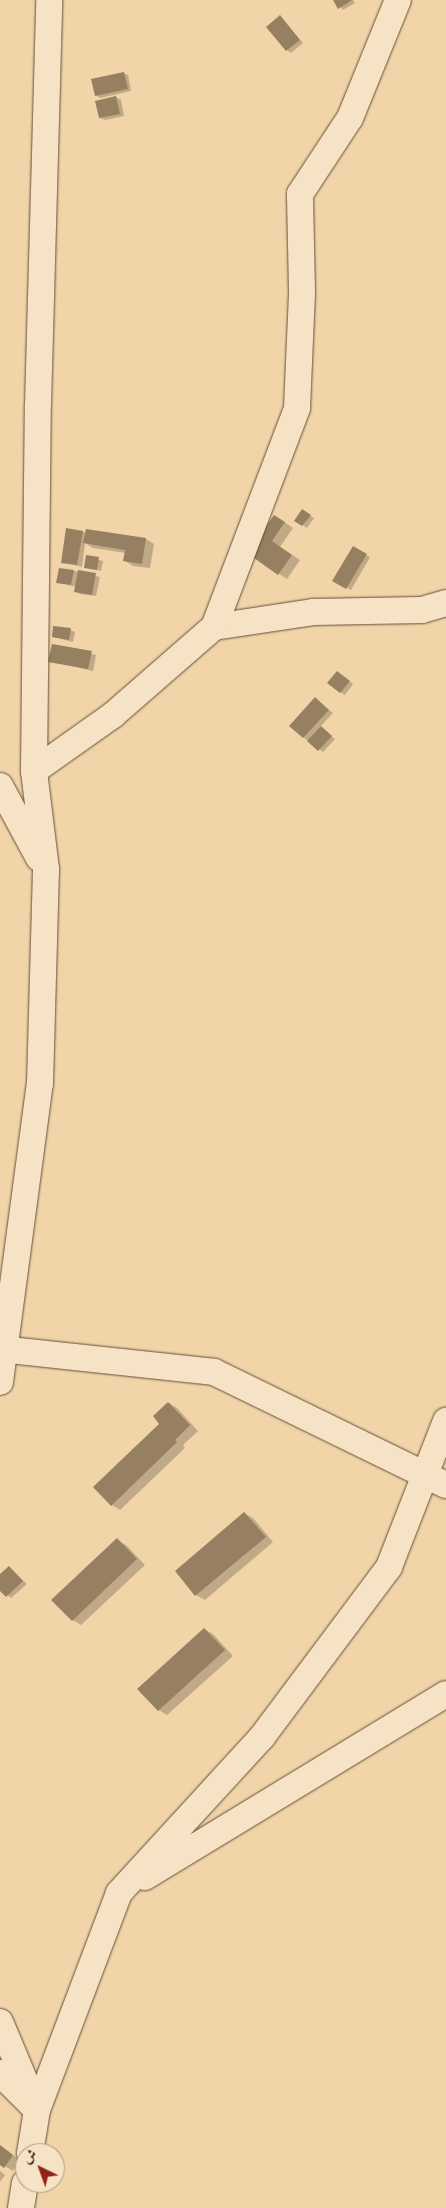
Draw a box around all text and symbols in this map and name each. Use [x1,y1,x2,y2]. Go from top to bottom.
north arrow [15,2143,65,2193]
text: ش [19,2146,42,2169]

